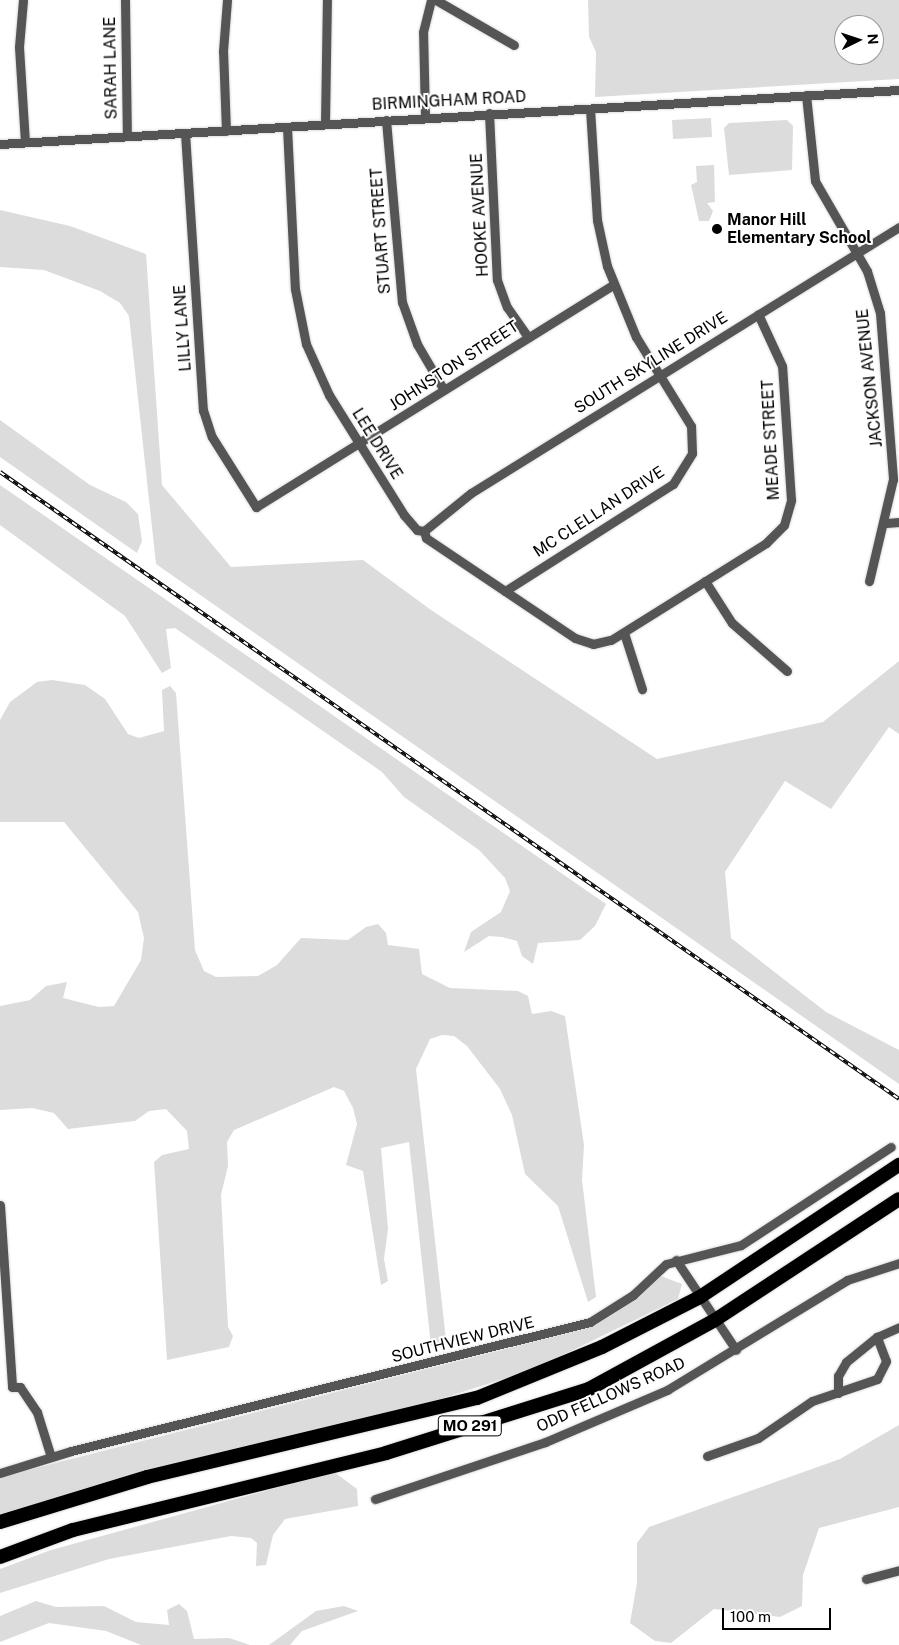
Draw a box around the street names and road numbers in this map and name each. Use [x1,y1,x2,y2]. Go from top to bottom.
street label: SARAH LANE [101,16,121,120]
street label: BIRMINGHAM ROAD [371,87,527,115]
street label: HOOKE AVENUE [467,153,493,277]
street label: STUART STREET [367,167,395,295]
street label: LILLY LANE [170,284,196,372]
street label: SOUTH SKYLINE DRIVE [571,308,731,418]
street label: JACKSON AVENUE [853,308,887,448]
street label: JOHNSTON STREET [386,317,522,415]
street label: MEADE STREET [758,379,784,501]
street label: LEE DRIVE [348,405,406,483]
street label: MC CLELLAN DRIVE [530,462,668,562]
street label: SOUTHVIEW DRIVE [390,1313,536,1367]
street label: ODD FELLOWS ROAD [534,1353,688,1437]
road number: MO 291 [438,1414,502,1438]

